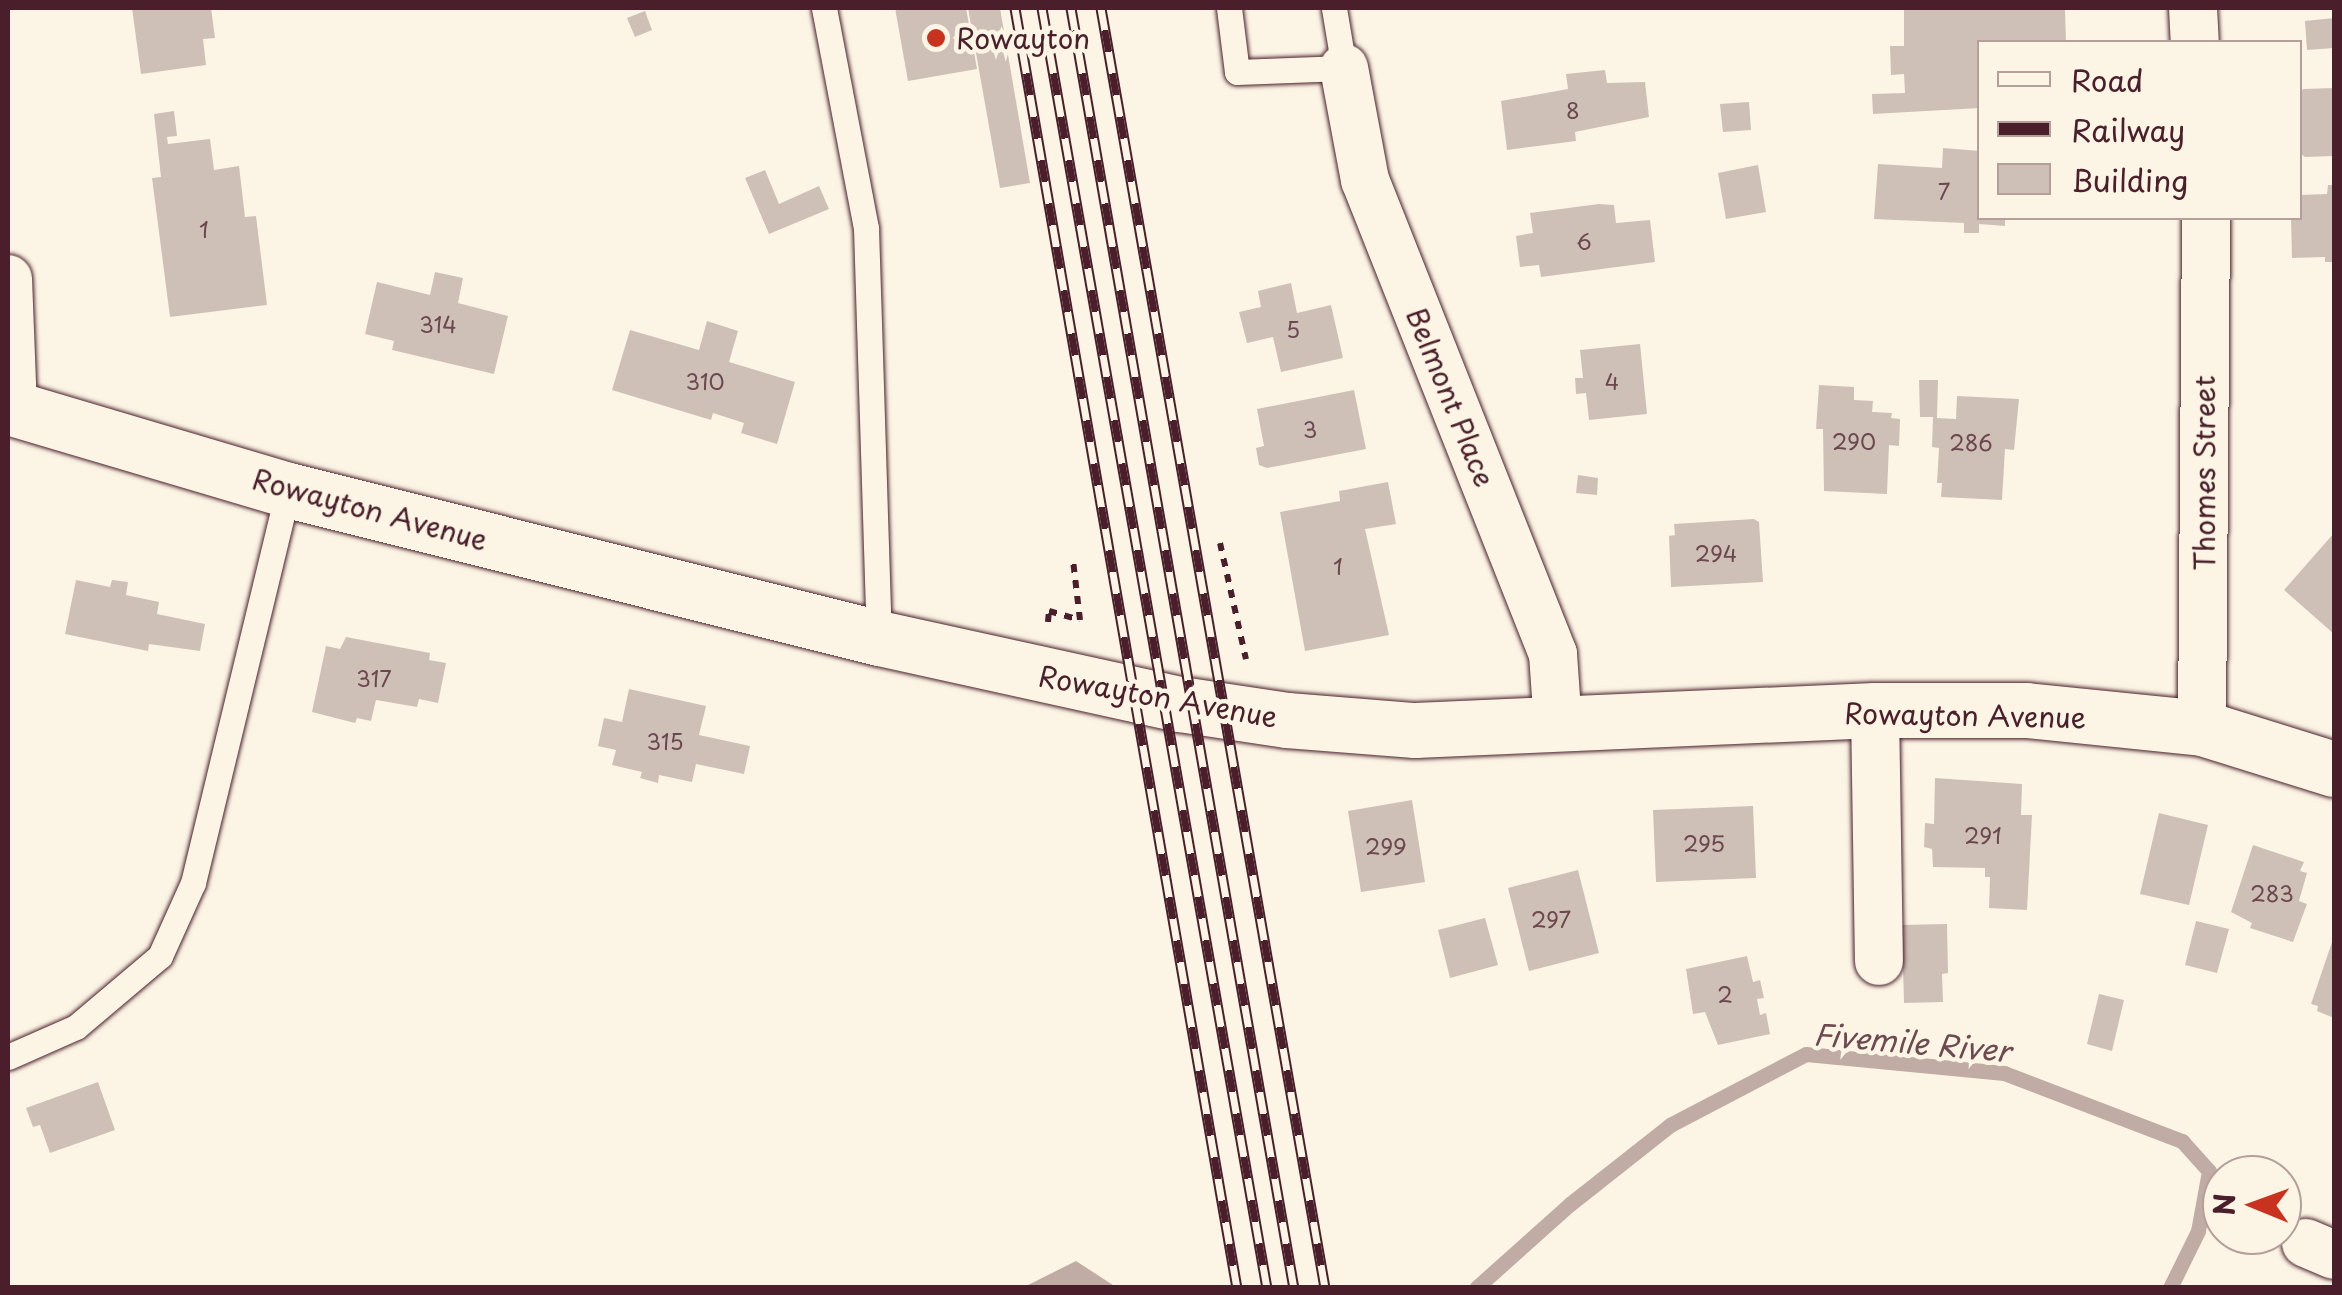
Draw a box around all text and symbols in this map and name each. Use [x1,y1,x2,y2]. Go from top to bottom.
place label: Rowayton [956,21,1090,55]
marker: Rowayton [925,27,947,49]
legend [1977,40,2302,220]
text: Road [2071,57,2144,102]
house number: 8 [1566,97,1580,123]
text: Railway [2071,107,2185,152]
text: Building [2071,157,2188,202]
house number: 7 [1938,178,1950,204]
house number: 1 [199,216,209,242]
house number: 6 [1576,228,1592,254]
street label: Belmont Place [1400,302,1502,492]
house number: 314 [419,311,457,337]
house number: 5 [1286,316,1300,342]
house number: 310 [685,368,725,394]
house number: 4 [1605,368,1619,394]
street label: Thomes Street [2187,375,2221,571]
house number: 3 [1303,416,1317,442]
house number: 290 [1832,428,1876,454]
house number: 286 [1949,429,1993,455]
street label: Rowayton Avenue [250,462,490,556]
house number: 294 [1695,540,1737,566]
house number: 1 [1333,553,1343,579]
street label: Rowayton Avenue [1037,659,1279,733]
house number: 317 [356,665,392,691]
street label: Rowayton Avenue [1845,696,2085,734]
house number: 315 [646,728,684,754]
house number: 291 [1964,822,2002,848]
house number: 295 [1683,830,1725,856]
house number: 299 [1365,833,1407,859]
house number: 283 [2250,880,2294,906]
house number: 297 [1531,906,1571,932]
house number: 2 [1717,981,1733,1007]
water label: Fivemile River [1811,1015,2013,1069]
north arrow [2202,1155,2302,1255]
text: N [2202,1193,2245,1216]

